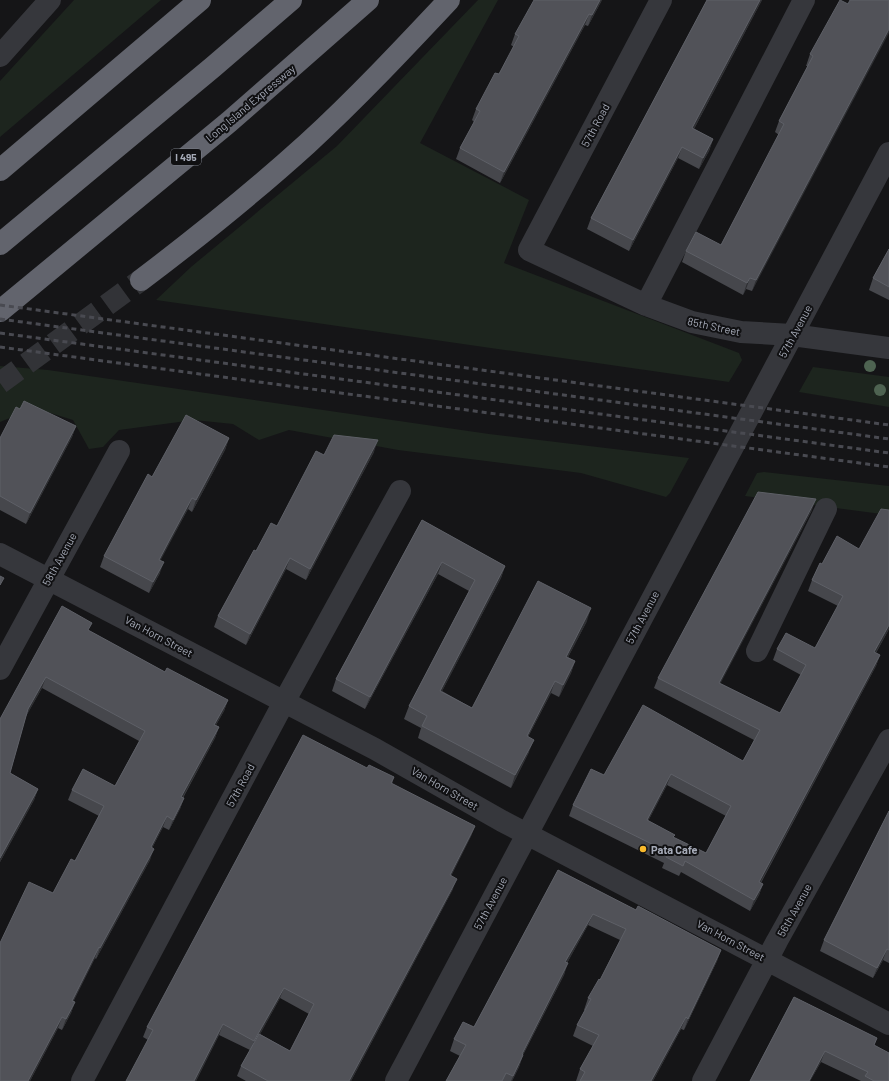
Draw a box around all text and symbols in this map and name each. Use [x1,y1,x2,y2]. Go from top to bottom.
street label: Long Island Expressway [203,62,297,144]
street label: 57th Road [578,101,612,149]
road number: I 495 [171,149,201,165]
street label: 57th Avenue [776,302,814,360]
street label: 85th Street [686,314,742,338]
street label: 58th Avenue [39,530,79,588]
street label: 57th Avenue [623,588,661,646]
street label: Van Horn Street [123,613,195,659]
street label: 57th Road [223,761,257,809]
street label: Van Horn Street [409,764,481,812]
place label: Pata Cafe [651,843,698,856]
marker: Pata Cafe [638,844,648,854]
street label: 57th Avenue [471,874,509,932]
street label: 56th Avenue [774,881,814,939]
street label: Van Horn Street [695,917,767,963]

